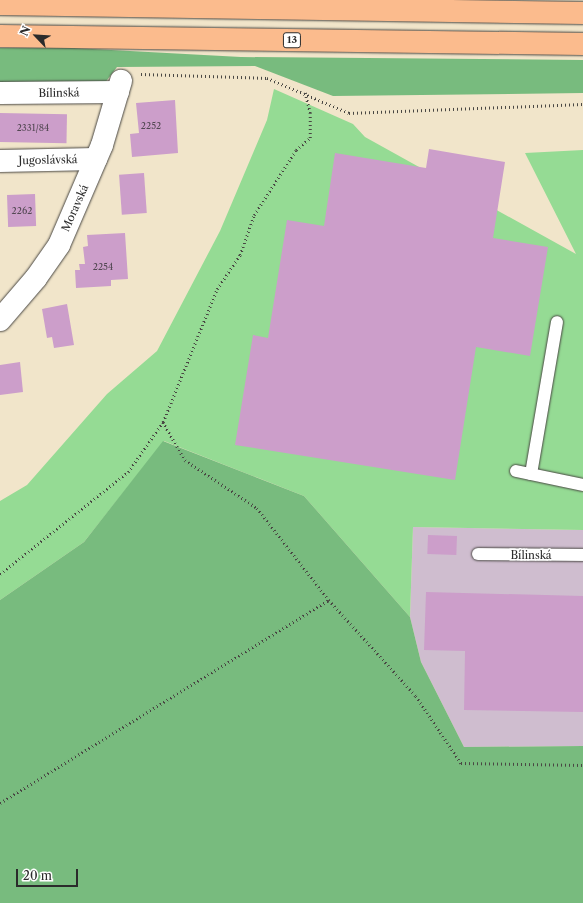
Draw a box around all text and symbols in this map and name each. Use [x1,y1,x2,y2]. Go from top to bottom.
north arrow [16,16,56,56]
text: N [17,24,33,38]
road number: 13 [282,32,302,48]
street label: Bílinská [38,86,80,100]
house number: 2252 [141,121,161,131]
house number: 2331/84 [17,123,49,133]
street label: Jugoslávská [18,153,78,167]
street label: Moravská [59,182,91,234]
house number: 2262 [12,206,32,216]
house number: 2254 [93,262,113,272]
street label: Bílinská [510,548,552,562]
scale bar [18,861,80,887]
text: 20 m [23,868,52,883]

